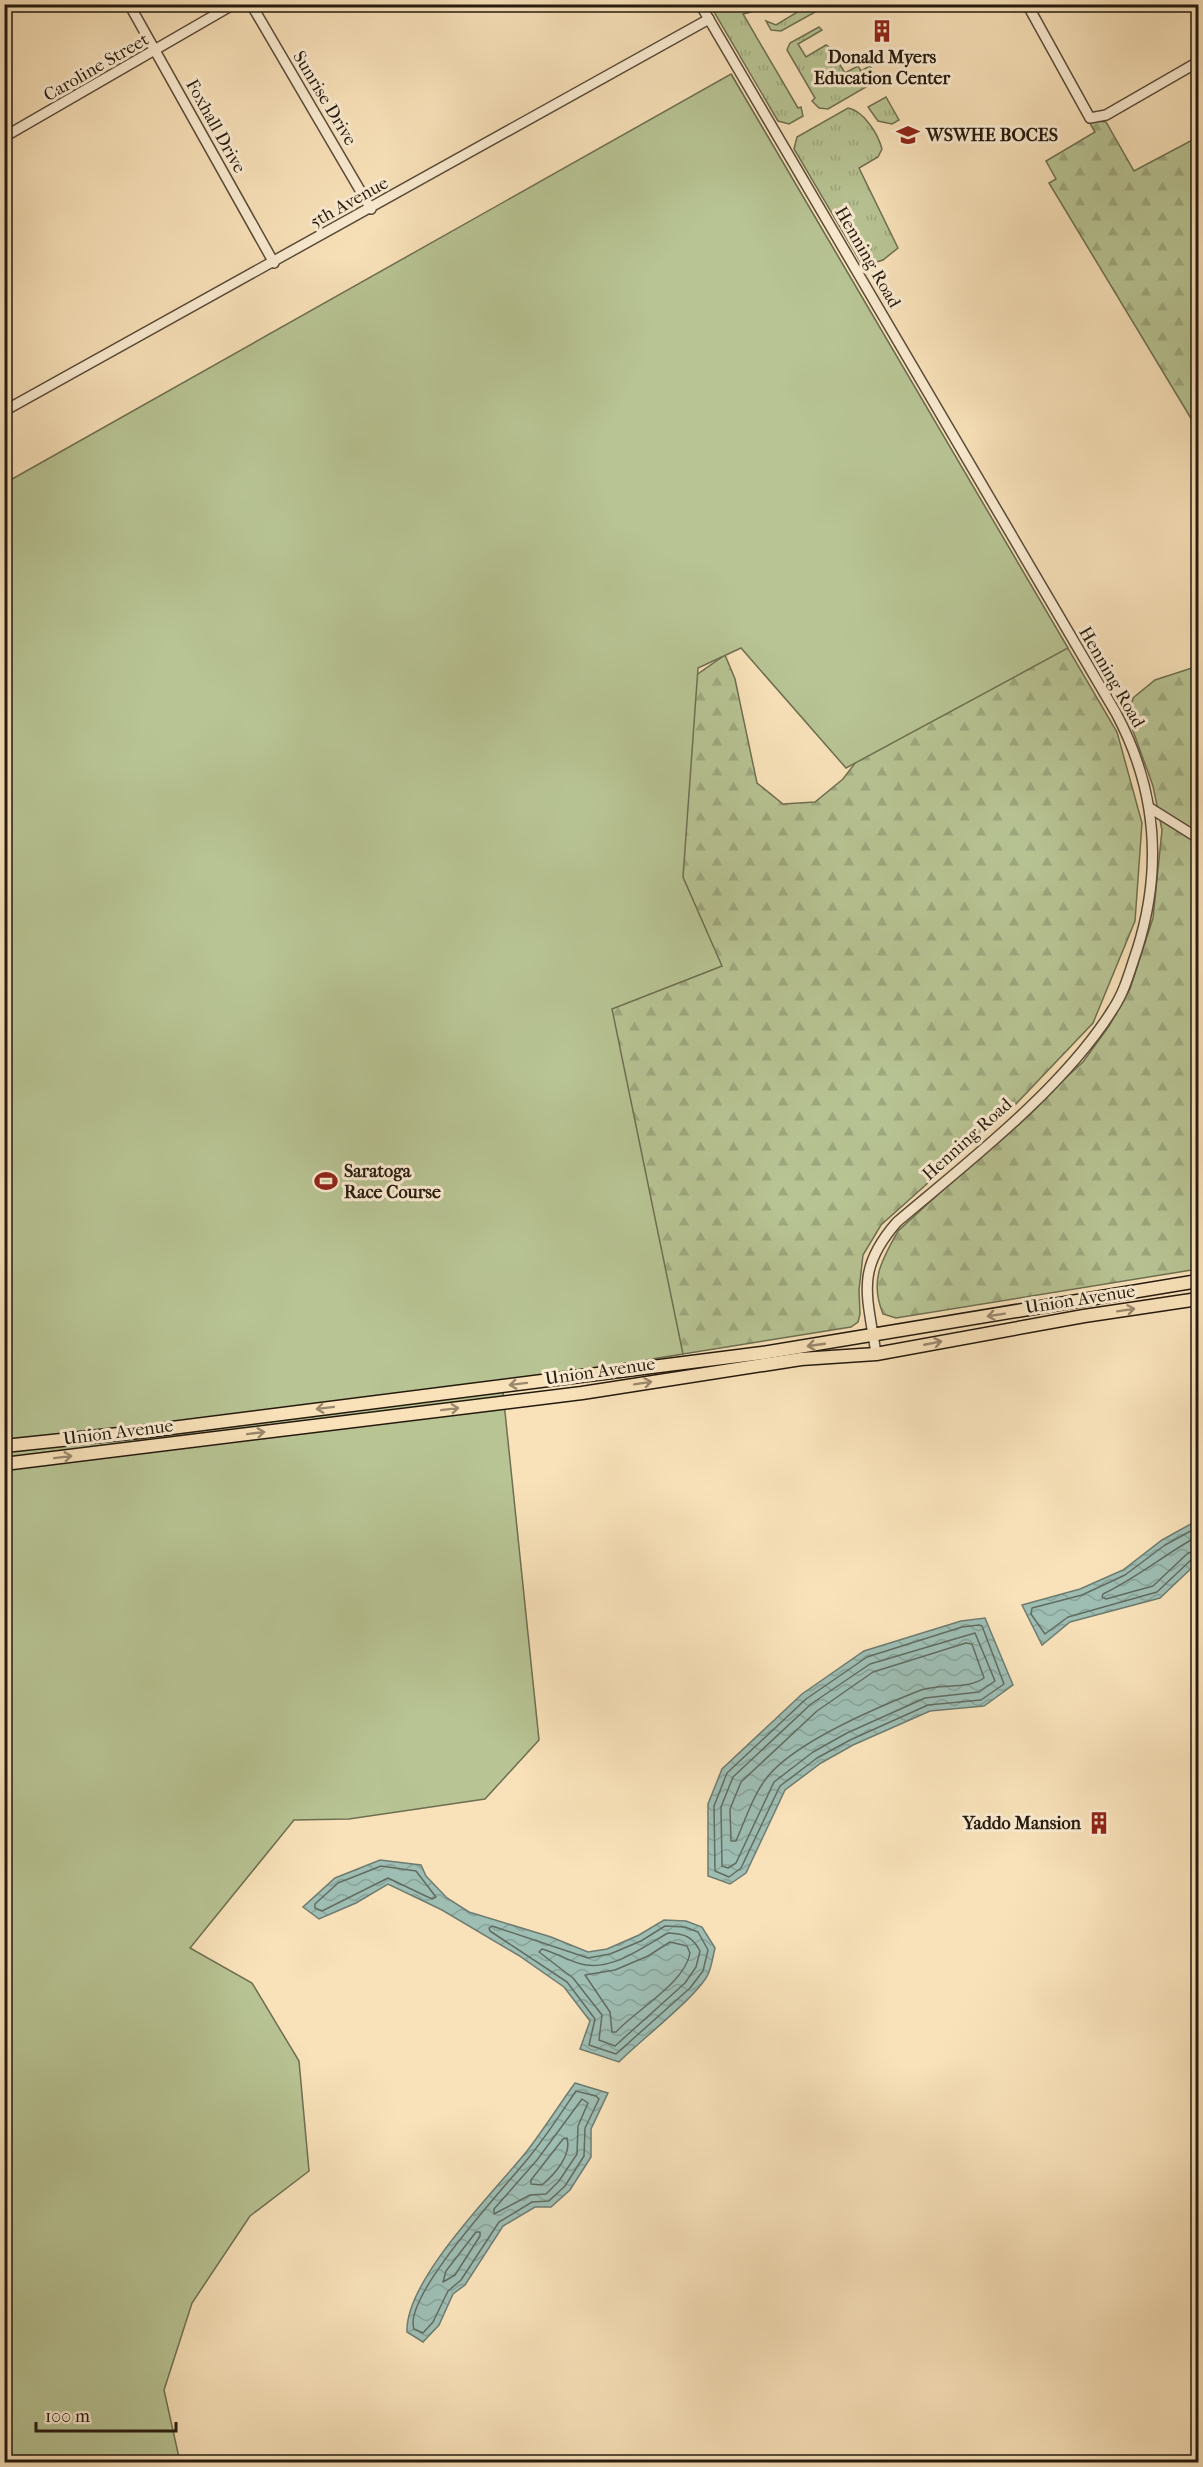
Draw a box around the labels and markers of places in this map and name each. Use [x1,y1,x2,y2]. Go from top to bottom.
building icon: Donald Myers Education Center [869,18,895,44]
place label: Donald Myers Education Center [814,47,951,89]
school or university icon: WSWHE BOCES [895,122,921,148]
place label: WSWHE BOCES [925,125,1058,146]
place label: Saratoga Race Course [344,1161,441,1203]
sports icon: Saratoga Race Course [313,1168,339,1194]
building icon: Yaddo Mansion [1086,1810,1112,1836]
place label: Yaddo Mansion [962,1813,1082,1834]

